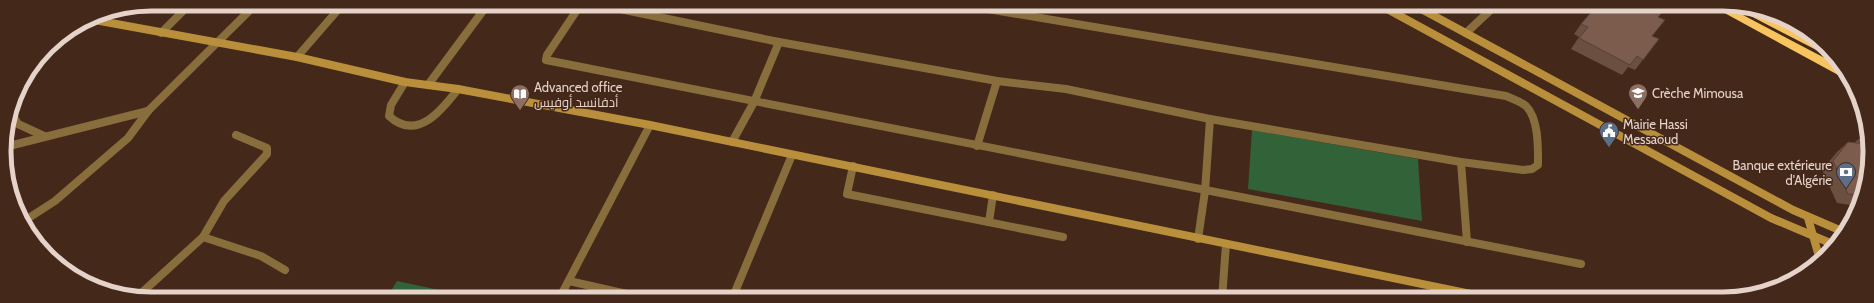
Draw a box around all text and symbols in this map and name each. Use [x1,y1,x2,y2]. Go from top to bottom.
place label: Advanced office أدفانسد أوفيس [534,79,623,110]
school or university icon: Crèche Mimousa [1627,82,1649,110]
library icon: Advanced office أدفانسد أوفيس [509,83,531,111]
place label: Crèche Mimousa [1652,85,1744,101]
place label: Mairie Hassi Messaoud [1623,116,1688,147]
public building icon: Mairie Hassi Messaoud [1598,120,1620,148]
place label: Banque extérieure d'Algérie [1732,157,1832,188]
bank icon: Banque extérieure d'Algérie [1835,161,1857,189]

